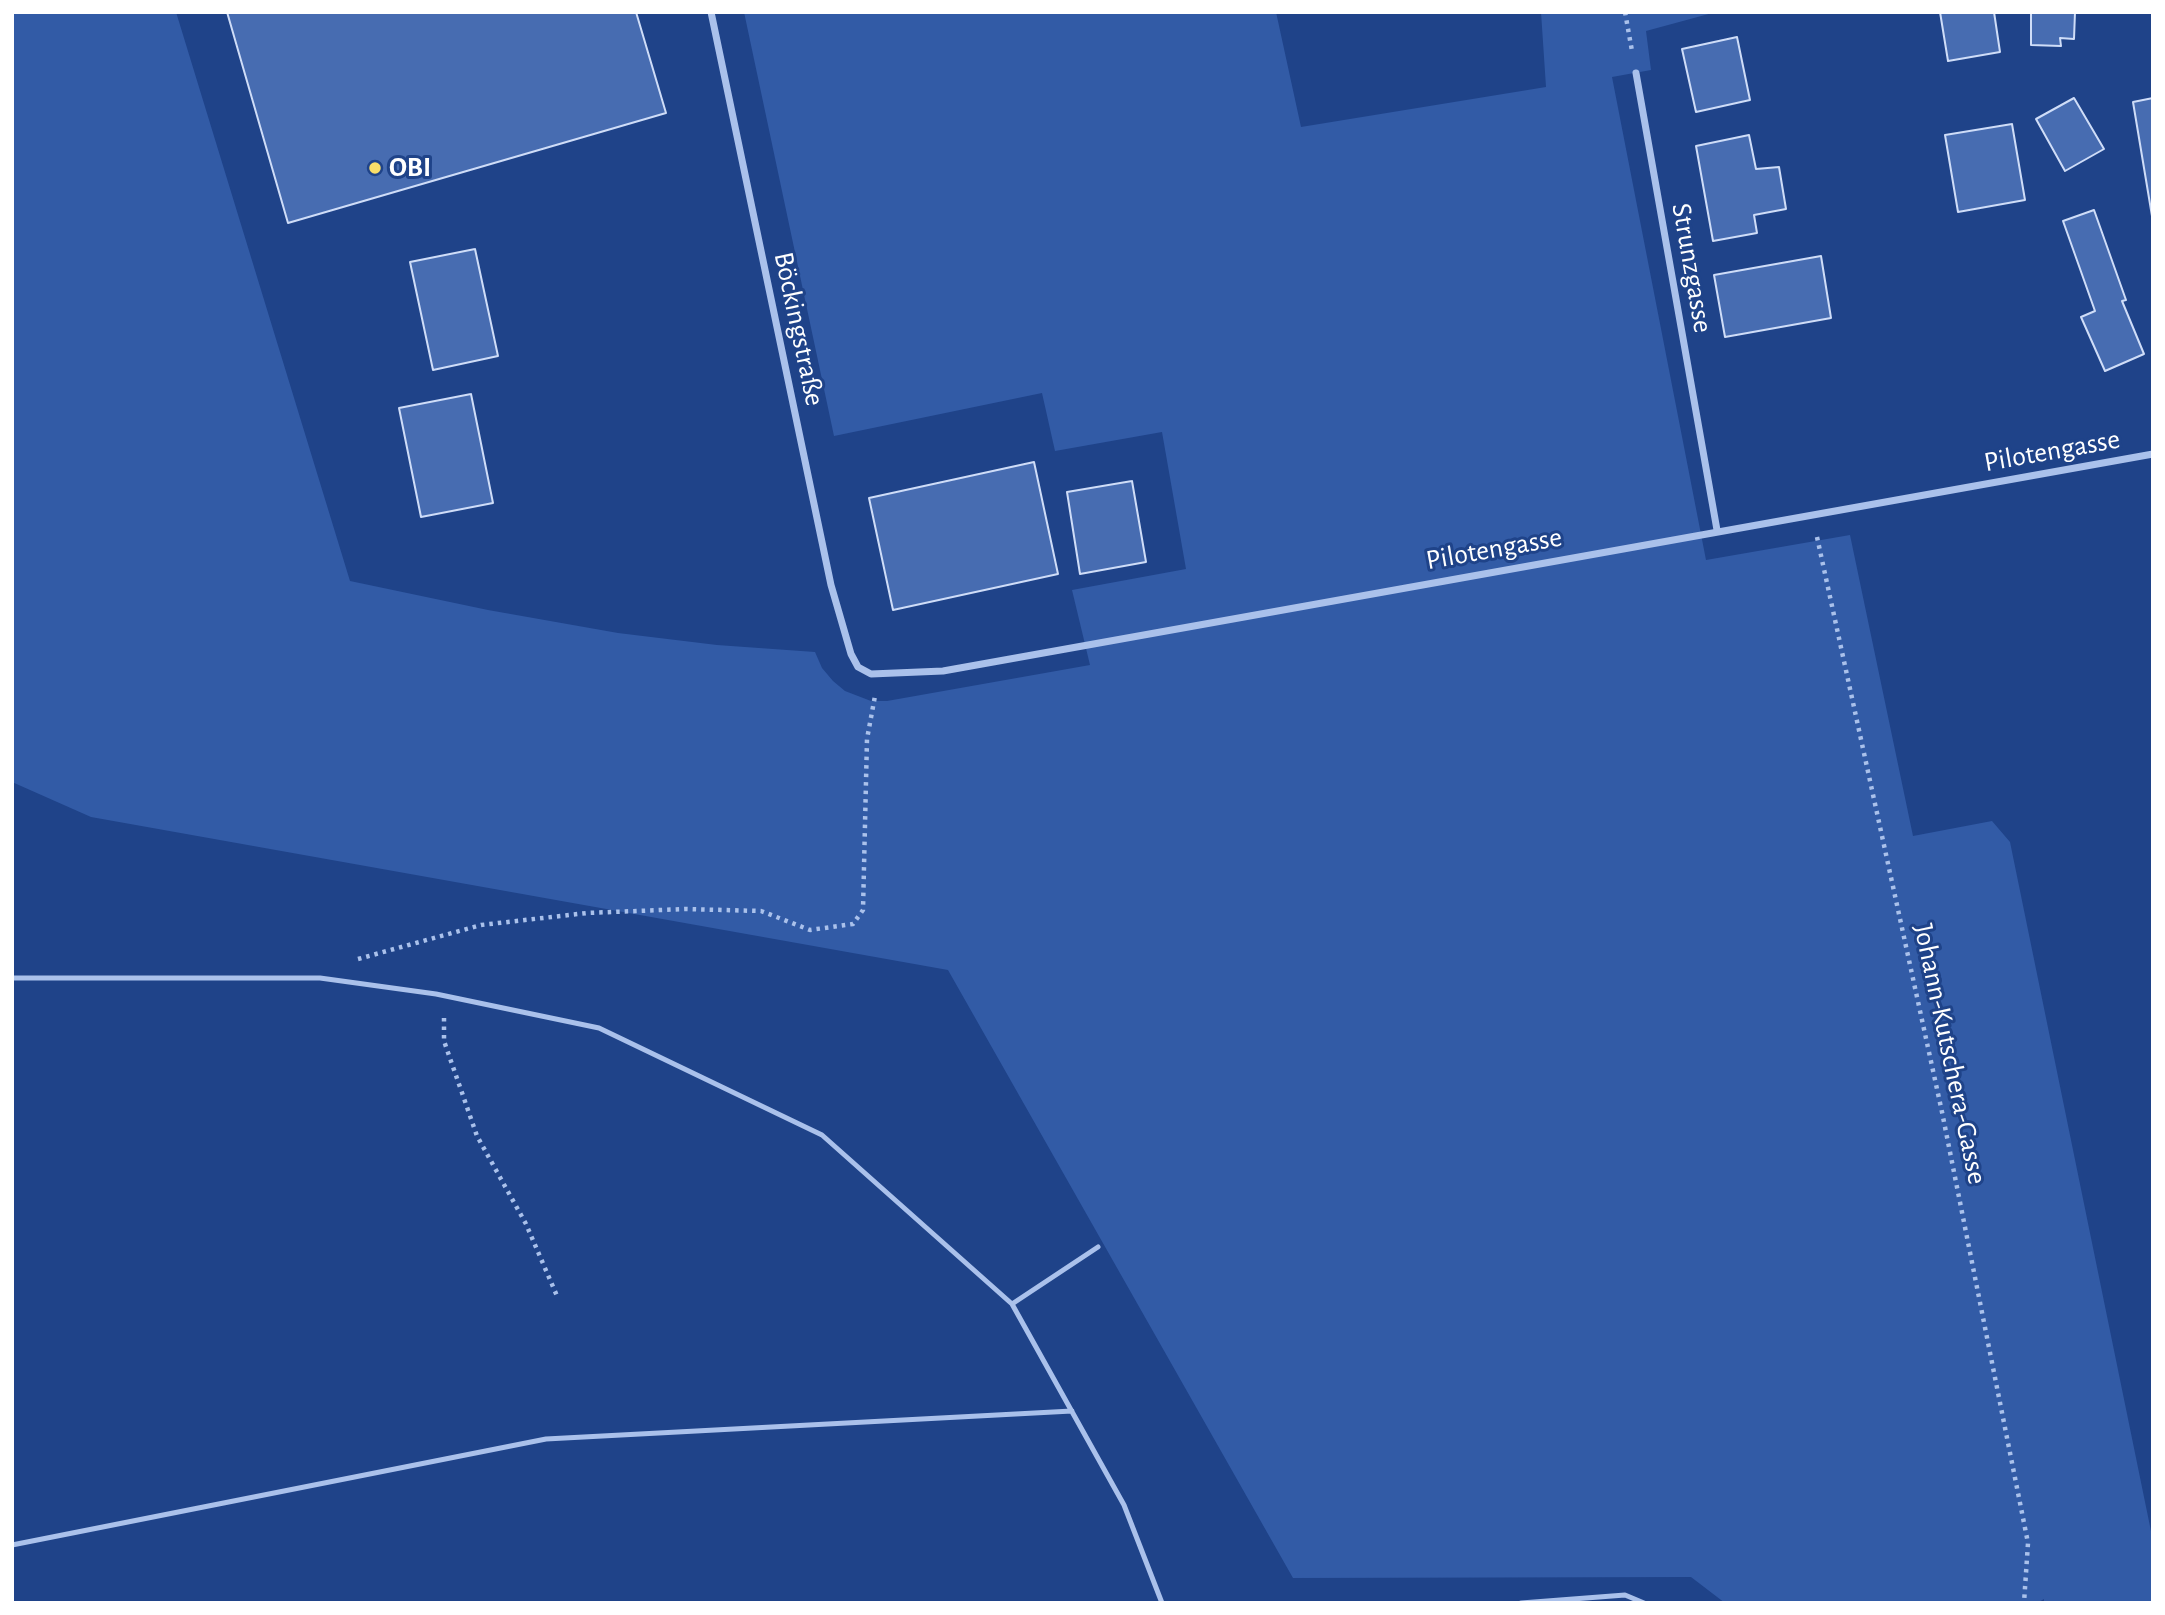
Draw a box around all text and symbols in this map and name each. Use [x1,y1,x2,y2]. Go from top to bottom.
place label: OBI [389,151,431,185]
marker: OBI [367,160,383,176]
street label: Strunzgasse [1664,201,1720,335]
street label: Böckingstraße [766,249,832,409]
street label: Pilotengasse [1981,422,2123,480]
street label: Pilotengasse [1423,520,1565,578]
street label: Johann-Kutschera-Gasse [1906,921,1994,1187]

